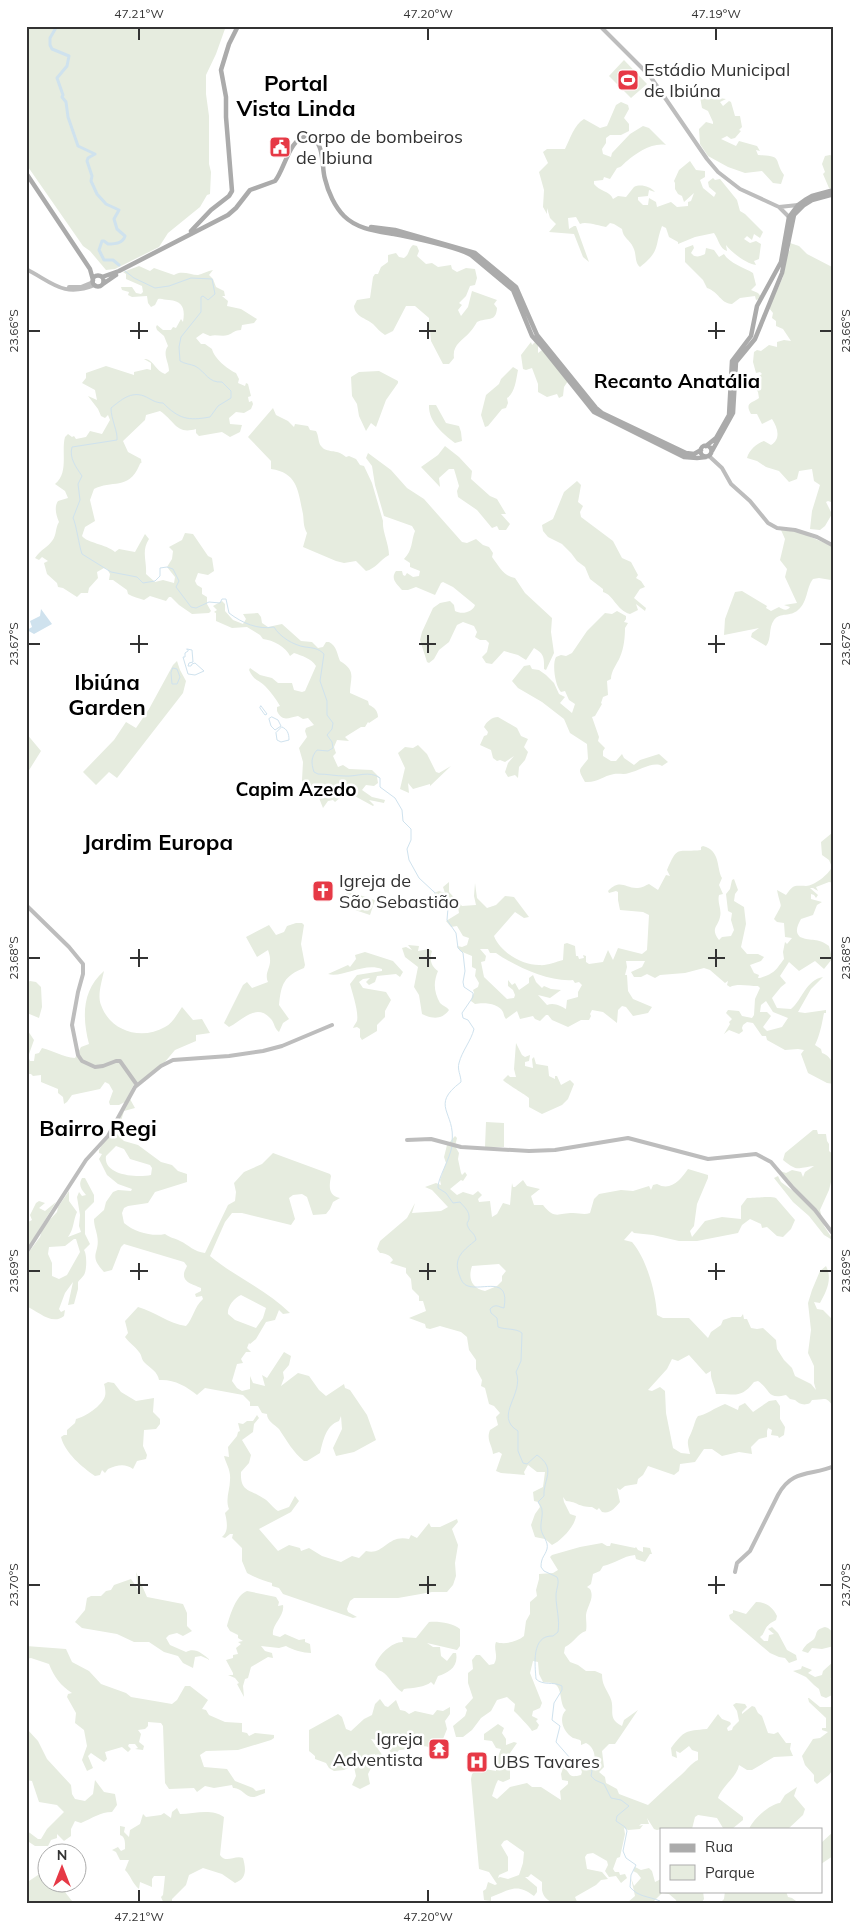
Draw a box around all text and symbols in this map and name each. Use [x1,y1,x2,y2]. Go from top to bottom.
text: 47.21°W [114,6,164,21]
text: 47.20°W [403,6,453,21]
text: 47.19°W [691,6,741,21]
place label: Estádio Municipal de Ibiúna [644,58,790,102]
sports icon: Estádio Municipal de Ibiúna [616,68,640,92]
district label: Portal Vista Linda [235,69,356,122]
place label: Corpo de bombeiros de Ibiuna [296,125,463,169]
public building icon: Corpo de bombeiros de Ibiuna [268,135,292,159]
text: 23.66°S [6,309,21,353]
text: 23.66°S [838,309,853,353]
district label: Recanto Anatália [594,368,760,393]
text: 23.67°S [6,622,21,666]
text: 23.67°S [838,622,853,666]
district label: Ibiúna Garden [68,668,146,721]
district label: Capim Azedo [236,777,356,801]
district label: Jardim Europa [83,828,233,856]
place label: Igreja de São Sebastião [339,869,459,913]
church icon: Igreja de São Sebastião [311,879,335,903]
text: 23.68°S [6,936,21,980]
text: 23.68°S [838,936,853,980]
district label: Bairro Regi [39,1114,157,1142]
text: 23.69°S [6,1249,21,1293]
text: 23.69°S [838,1249,853,1293]
text: 23.70°S [6,1563,21,1607]
text: 23.70°S [838,1563,853,1607]
place label: Igreja Adventista [333,1727,423,1771]
temple icon: Igreja Adventista [427,1737,451,1761]
hospital icon: UBS Tavares [465,1750,489,1774]
place label: UBS Tavares [493,1750,600,1773]
legend [660,1828,822,1892]
text: Rua [705,1837,733,1856]
north arrow [38,1842,88,1892]
text: N [57,1846,67,1864]
text: Parque [705,1863,755,1882]
text: 47.21°W [114,1909,164,1924]
text: 47.20°W [403,1909,453,1924]

